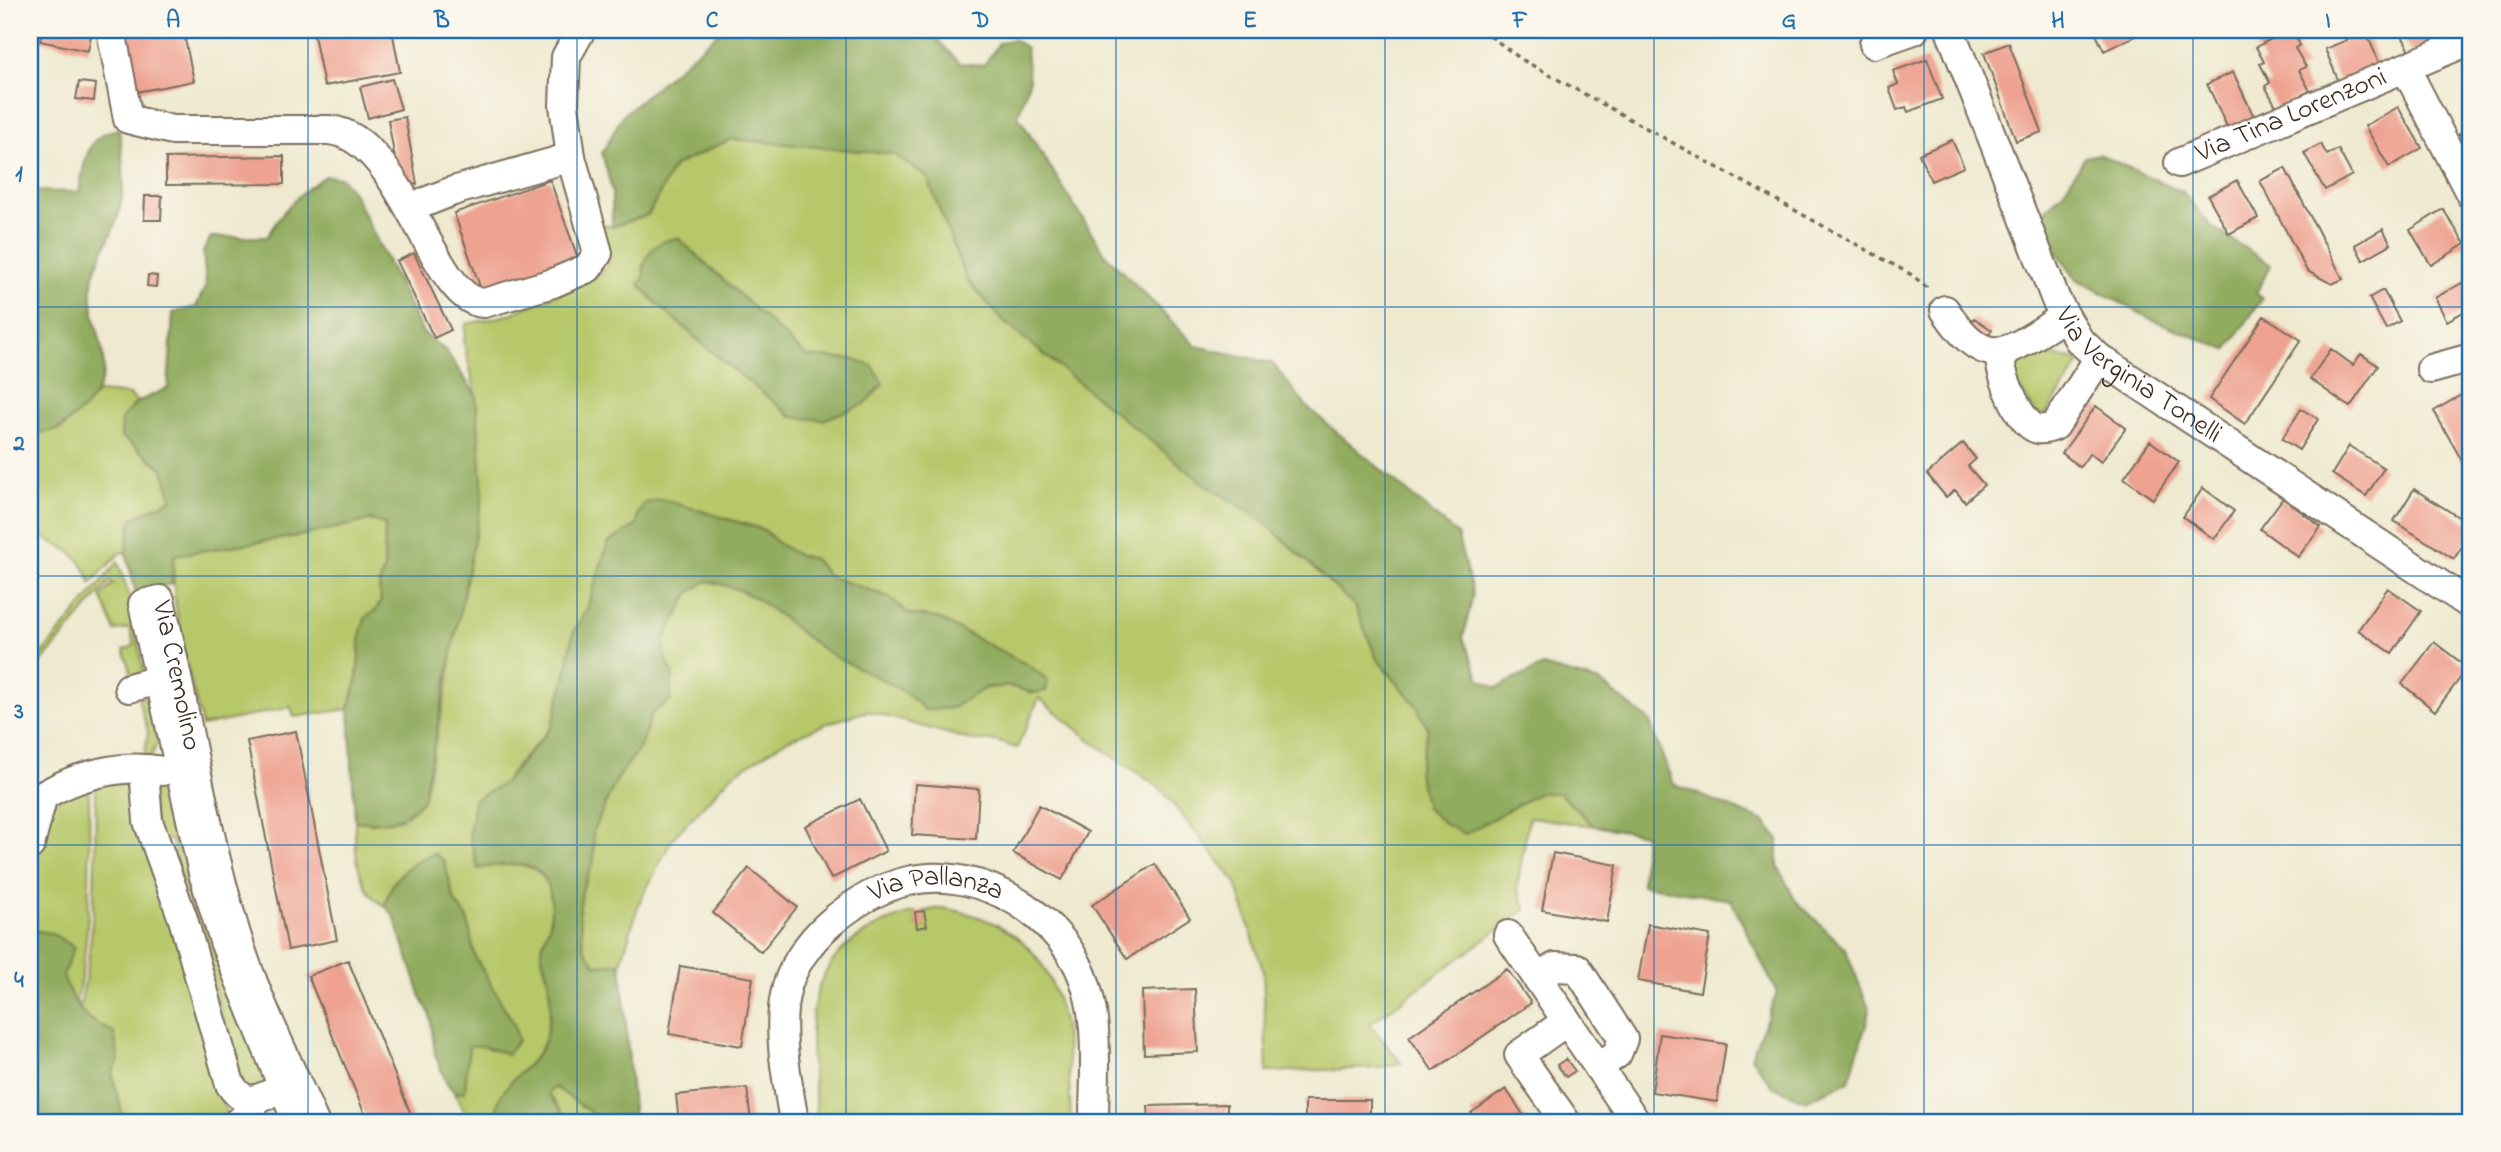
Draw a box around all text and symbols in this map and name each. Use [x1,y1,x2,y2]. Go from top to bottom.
text: A [166,5,180,38]
text: B [433,5,450,38]
text: C [706,5,719,38]
text: D [972,5,989,38]
text: E [1243,5,1257,38]
text: F [1512,5,1528,38]
text: G [1782,5,1796,38]
text: H [2051,5,2065,38]
text: I [2325,5,2331,38]
street label: Via Tina Lorenzoni [2189,57,2393,175]
text: 1 [15,159,23,192]
street label: Via Verginia Tonelli [2043,299,2230,454]
text: 2 [12,428,25,461]
street label: Via Cremolino [140,596,212,754]
text: 3 [13,696,24,729]
street label: Via Pallanza [861,857,1010,914]
text: 4 [14,965,24,998]

